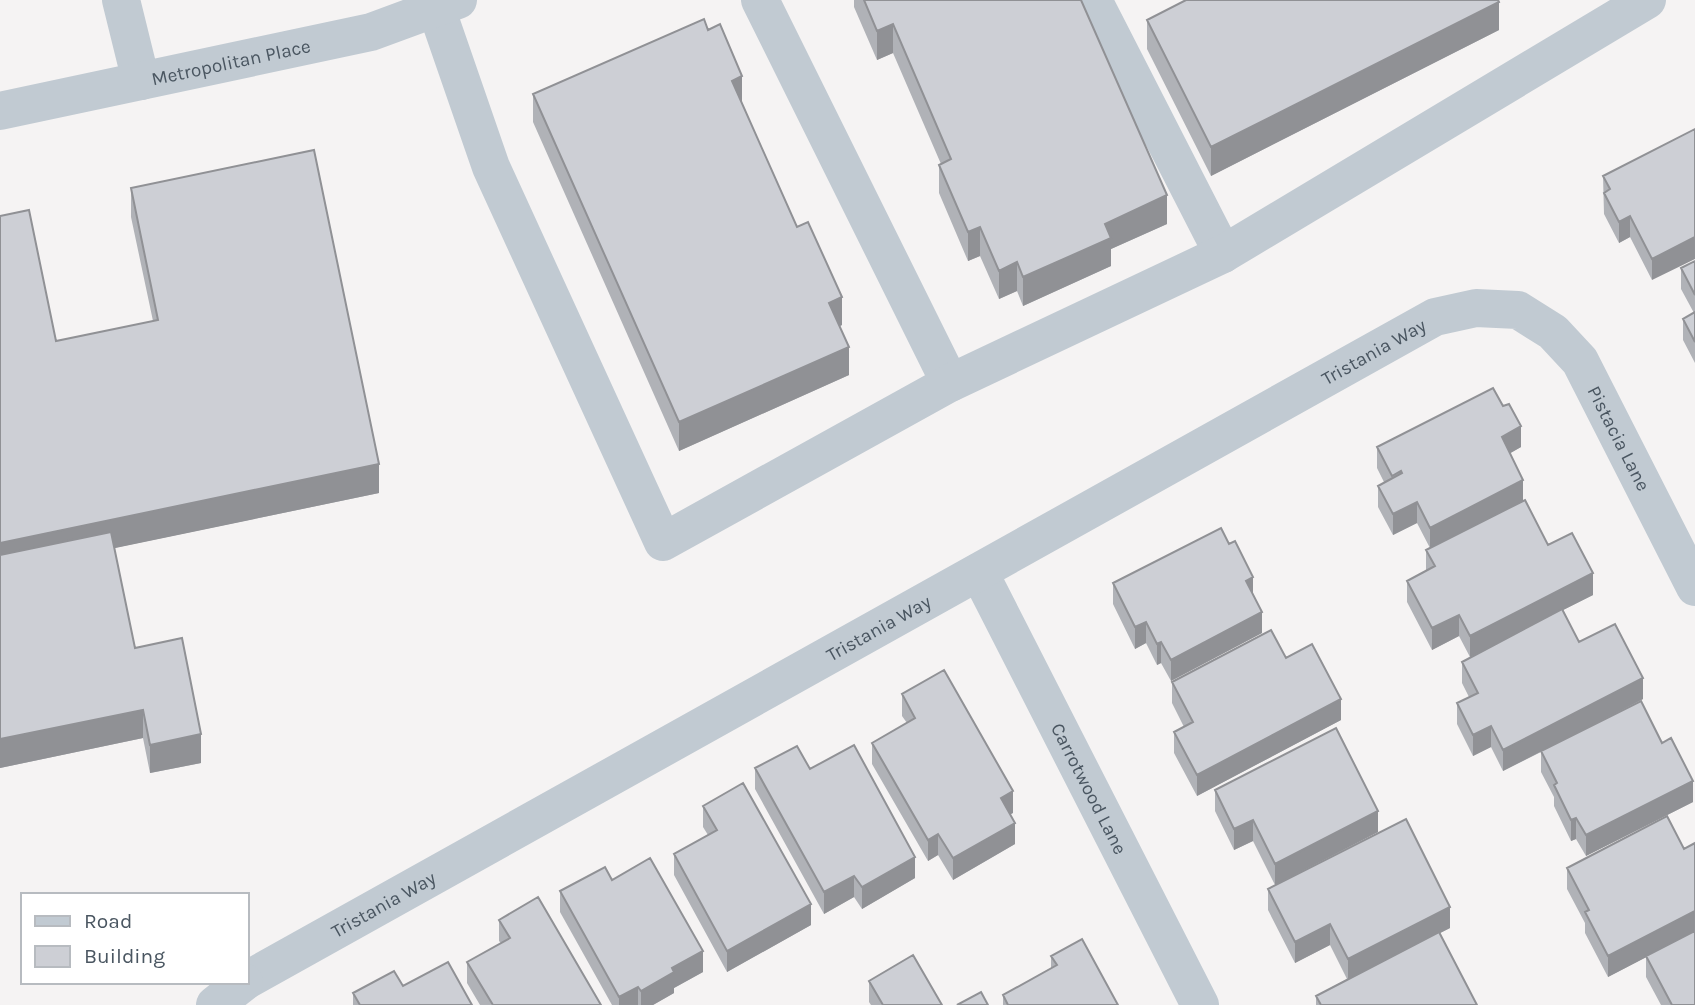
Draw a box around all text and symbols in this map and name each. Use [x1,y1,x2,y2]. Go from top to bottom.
street label: Metropolitan Place [149,35,313,90]
street label: Tristania Way [1318,314,1430,390]
street label: Pistacia Lane [1582,382,1654,495]
street label: Tristania Way [823,591,935,666]
street label: Carrotwood Lane [1046,720,1131,858]
street label: Tristania Way [328,867,440,943]
legend [21,893,248,984]
text: Road [84,909,132,933]
text: Building [84,944,165,968]

